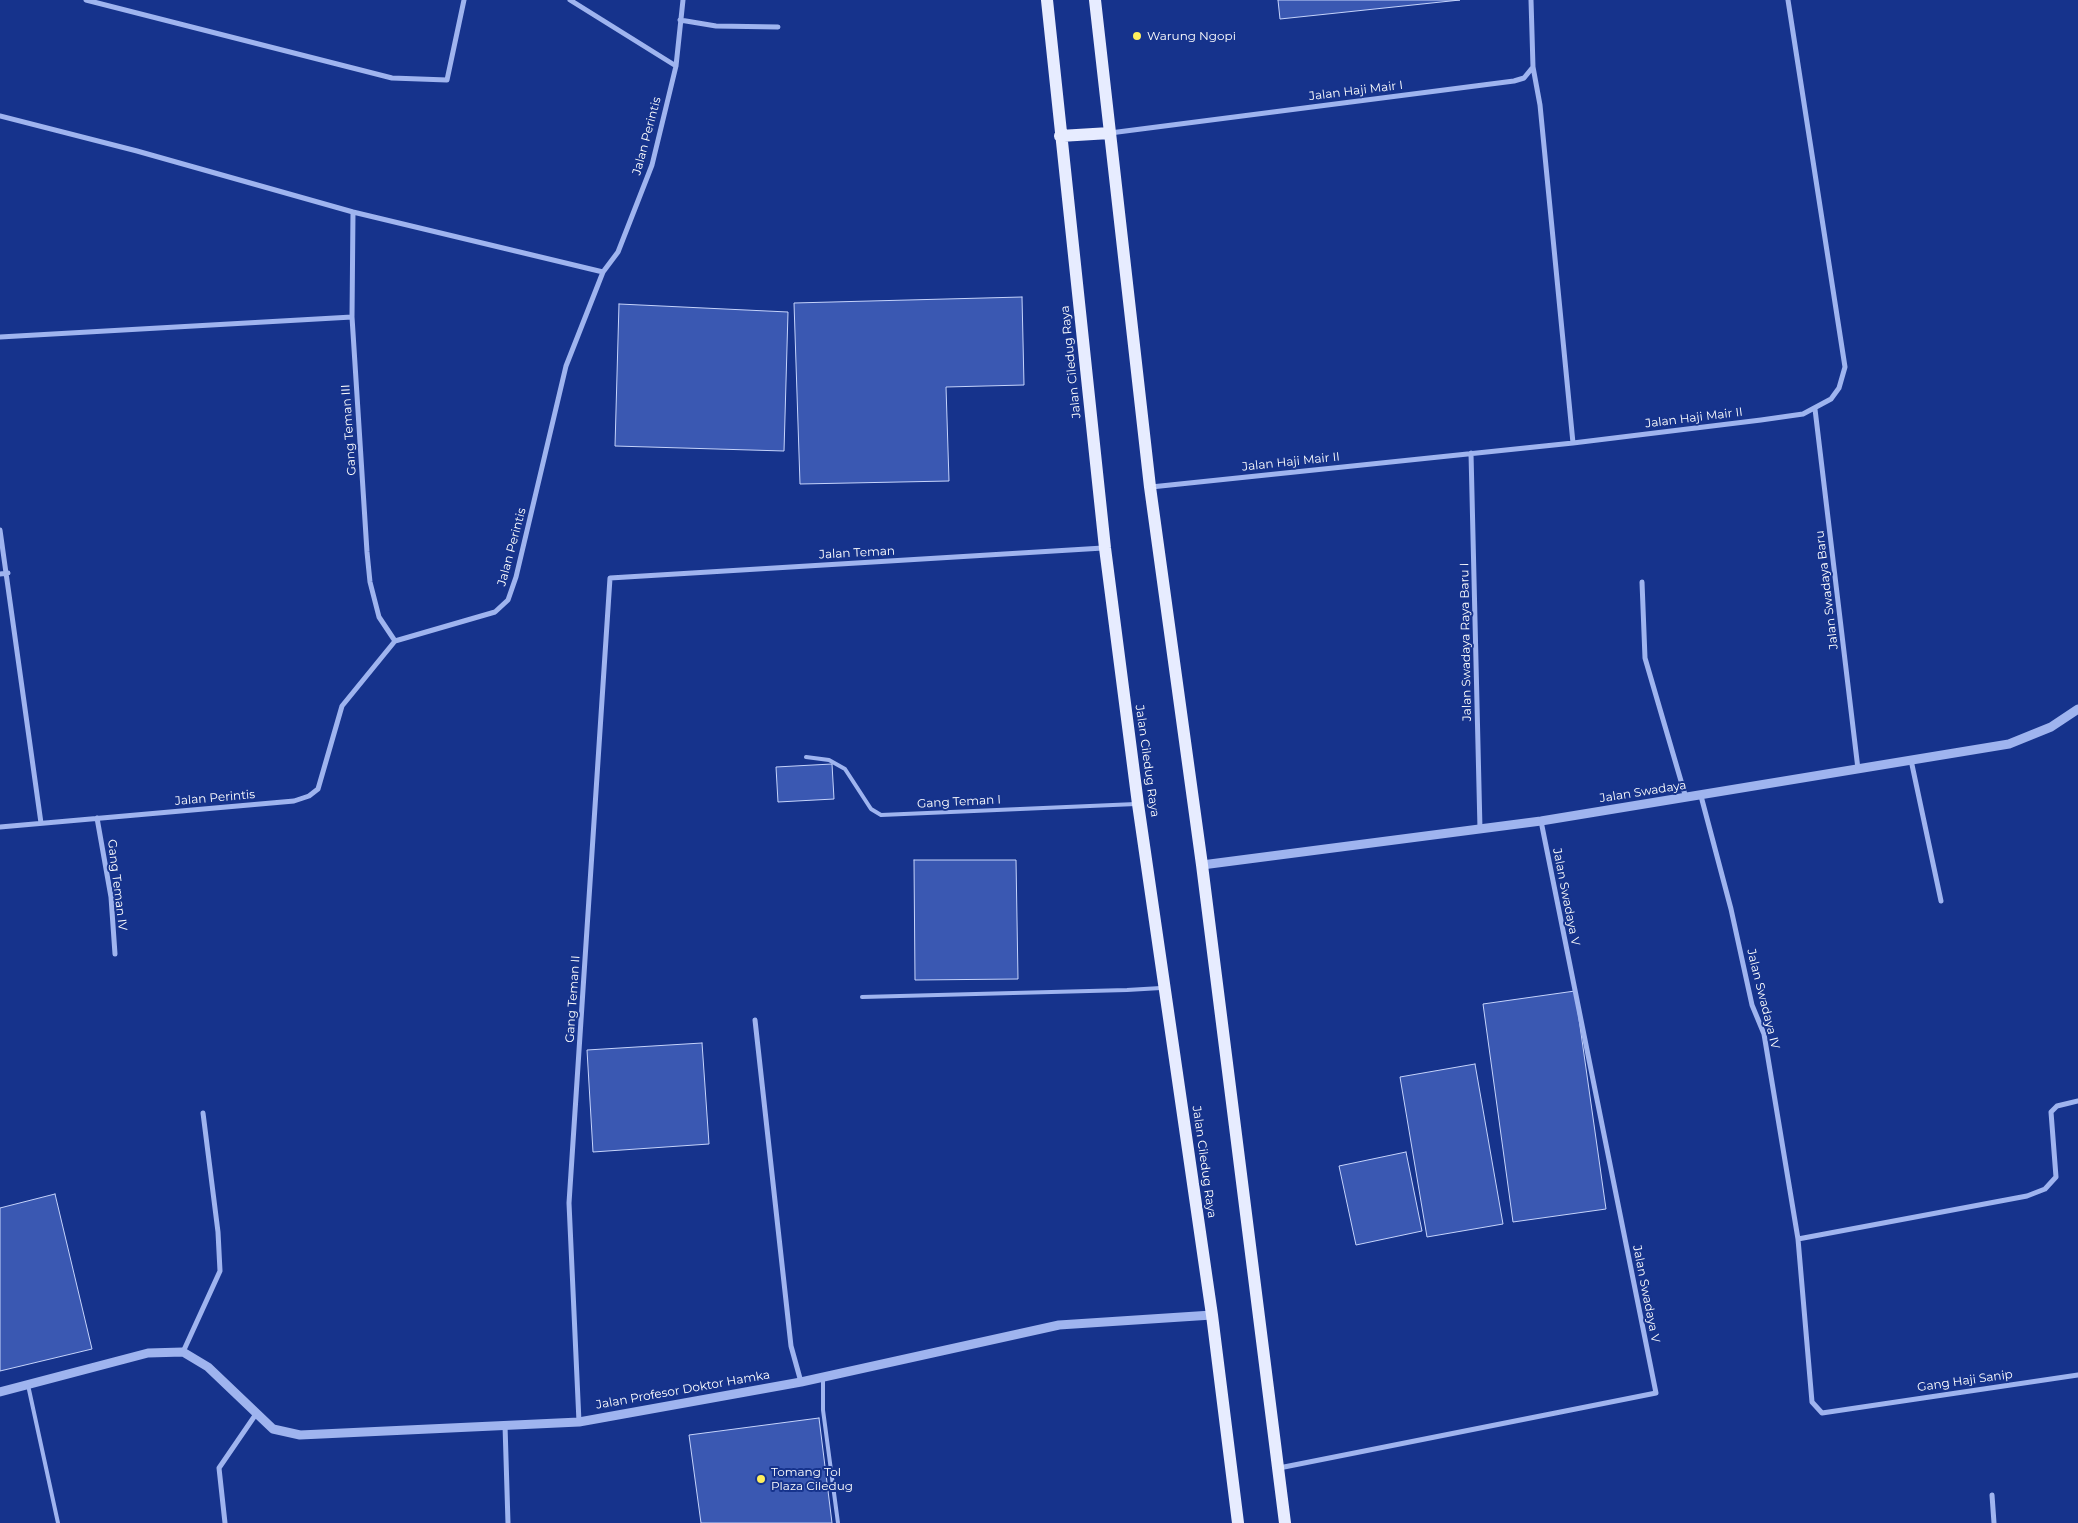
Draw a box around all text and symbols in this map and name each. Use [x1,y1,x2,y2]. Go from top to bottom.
place label: Warung Ngopi [1147,29,1236,43]
marker: Warung Ngopi [1131,30,1143,42]
street label: Jalan Haji Mair I [1308,78,1404,104]
street label: Jalan Perintis [630,95,664,177]
street label: Jalan Ciledug Raya [1058,305,1084,419]
street label: Gang Teman III [339,384,359,476]
street label: Jalan Haji Mair II [1644,405,1744,431]
street label: Jalan Haji Mair II [1241,450,1341,474]
street label: Jalan Perintis [495,506,529,588]
street label: Jalan Swadaya Baru [1813,530,1841,650]
street label: Jalan Teman [819,544,895,562]
street label: Jalan Swadaya Raya Baru I [1457,563,1475,721]
street label: Jalan Ciledug Raya [1132,704,1162,818]
street label: Jalan Swadaya [1599,778,1687,806]
street label: Jalan Perintis [174,787,256,809]
street label: Gang Teman I [917,793,1001,811]
street label: Gang Teman IV [104,838,130,932]
street label: Jalan Swadaya V [1549,847,1583,947]
street label: Jalan Swadaya IV [1744,947,1782,1051]
street label: Gang Teman II [563,955,583,1043]
street label: Jalan Ciledug Raya [1189,1105,1219,1219]
street label: Jalan Swadaya V [1629,1244,1663,1344]
street label: Gang Haji Sanip [1916,1367,2014,1395]
street label: Jalan Profesor Doktor Hamka [595,1368,771,1412]
place label: Tomang Tol Plaza Ciledug [771,1465,853,1493]
marker: Tomang Tol Plaza Ciledug [755,1473,767,1485]

